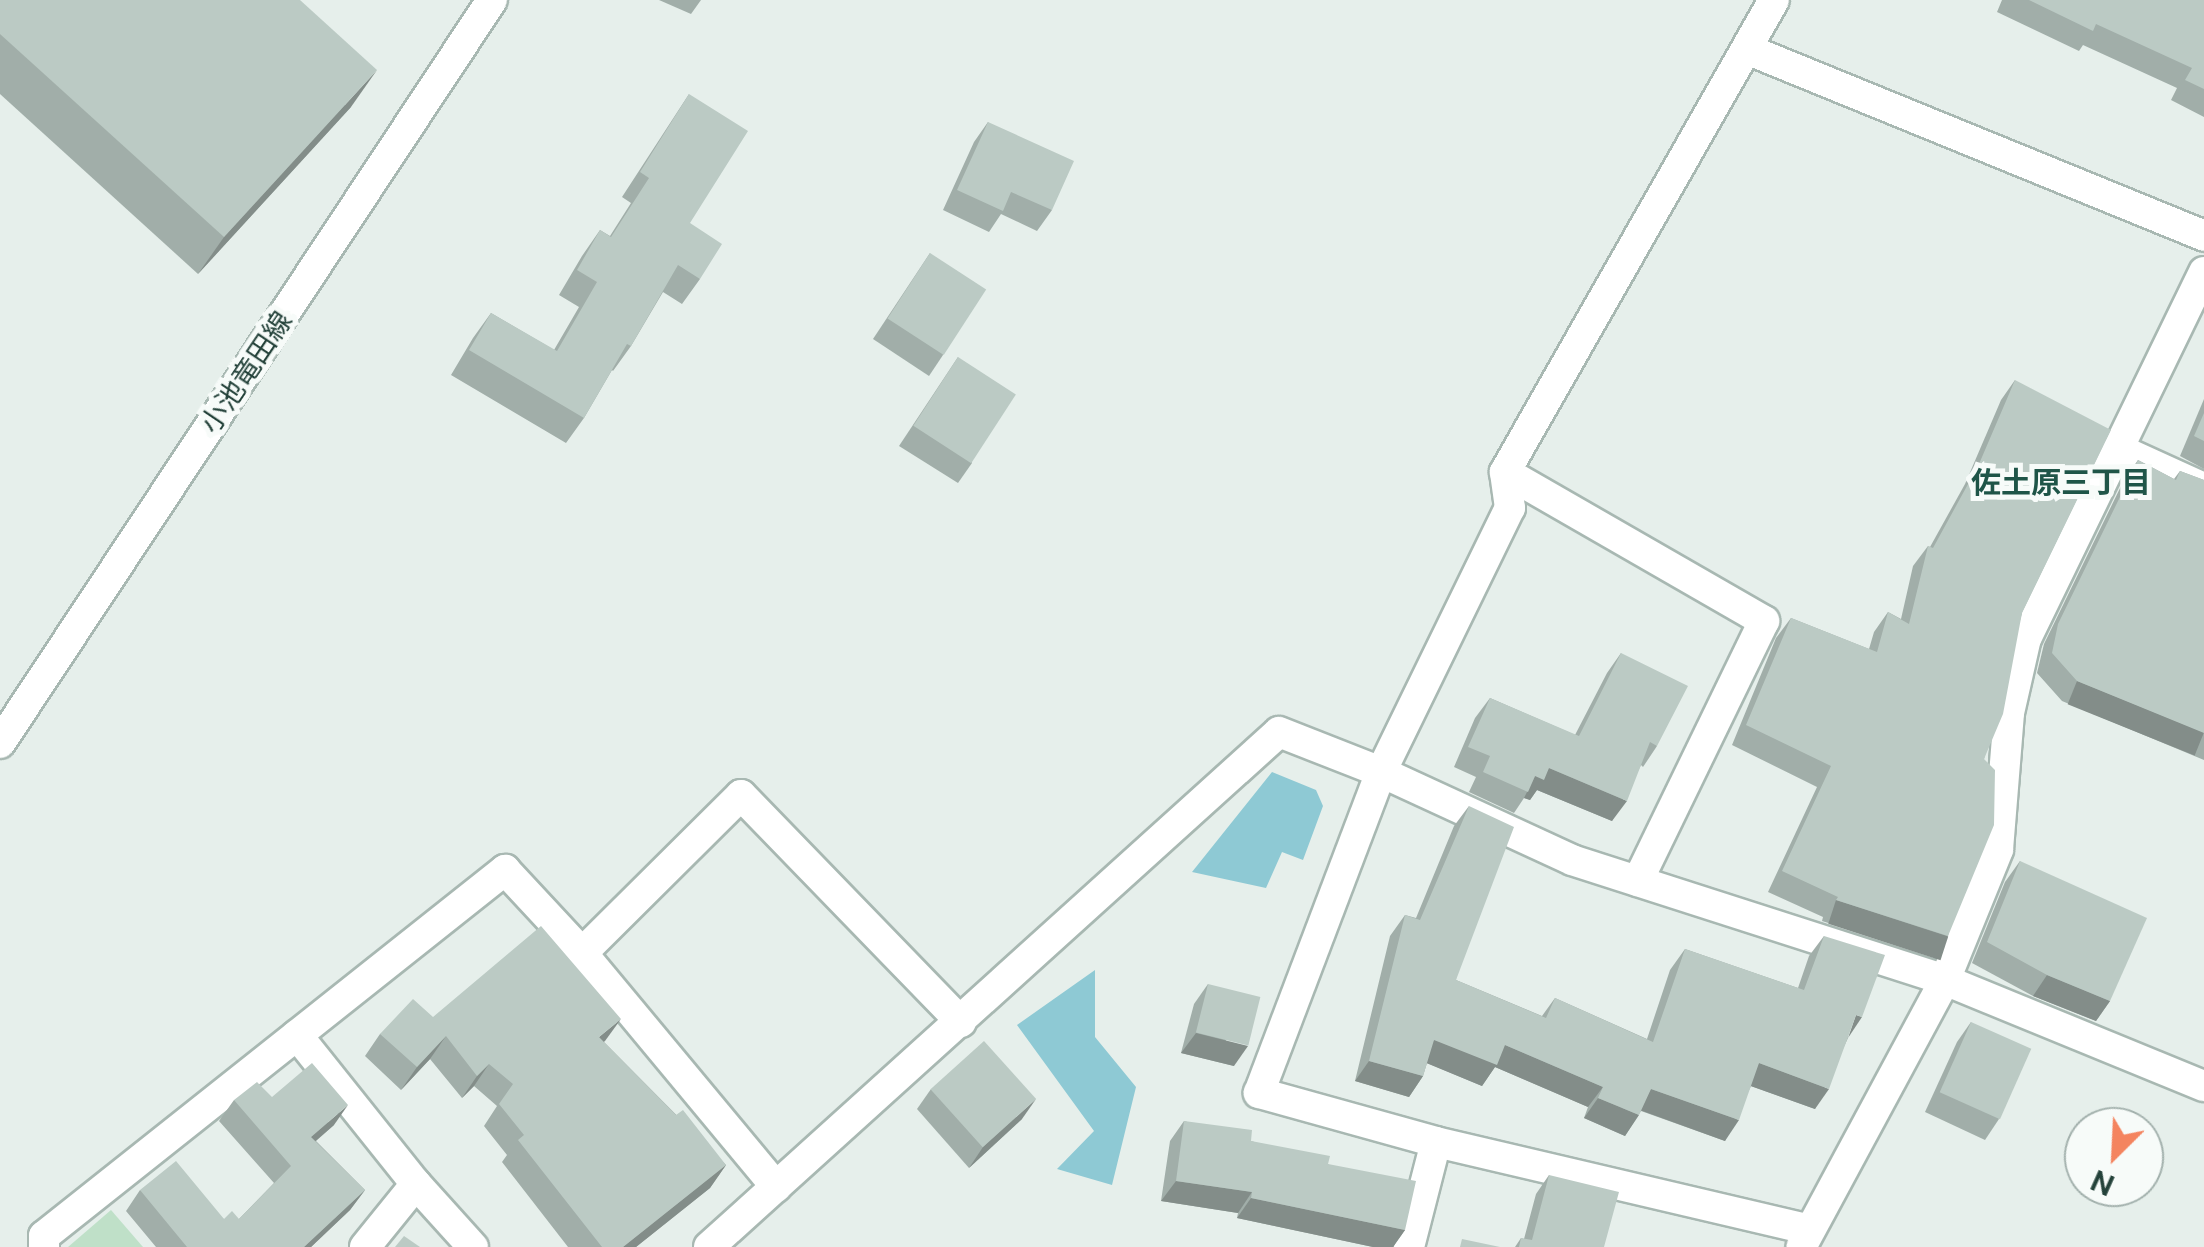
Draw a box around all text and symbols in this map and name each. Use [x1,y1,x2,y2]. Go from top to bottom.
street label: 小池竜田線 [193,305,299,439]
district label: 佐土原三丁目 [1971,464,2151,500]
north arrow [2064,1107,2164,1207]
text: N [2086,1164,2119,1203]

